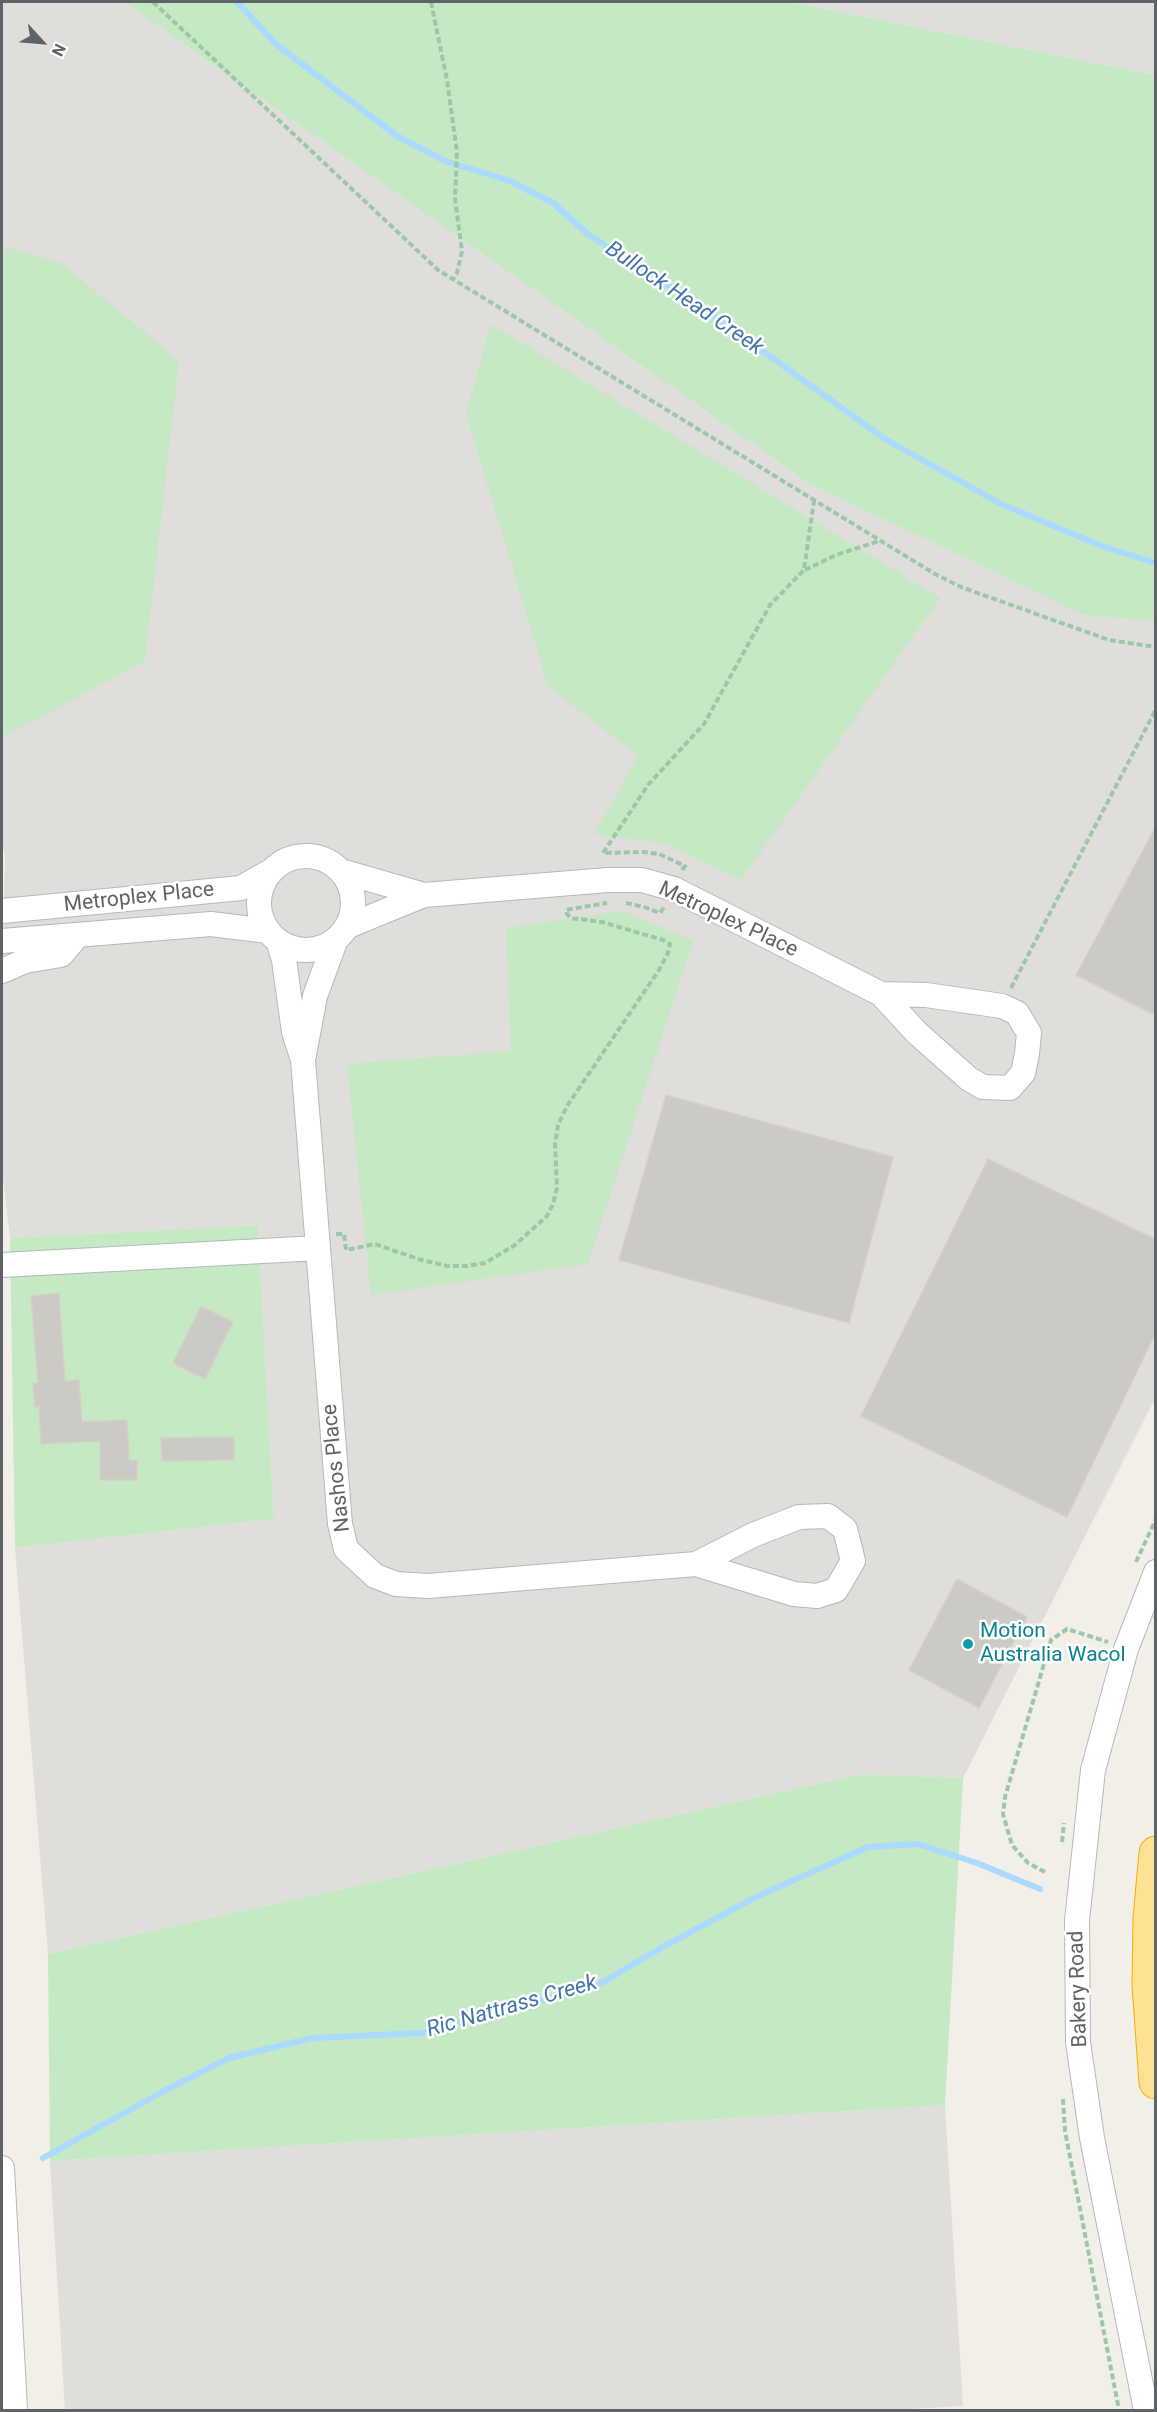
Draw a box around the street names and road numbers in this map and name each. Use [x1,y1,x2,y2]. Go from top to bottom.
street label: Metroplex Place [654,877,802,963]
street label: Metroplex Place [63,878,215,918]
street label: Nashos Place [318,1403,356,1533]
street label: Bakery Road [1064,1930,1094,2048]

